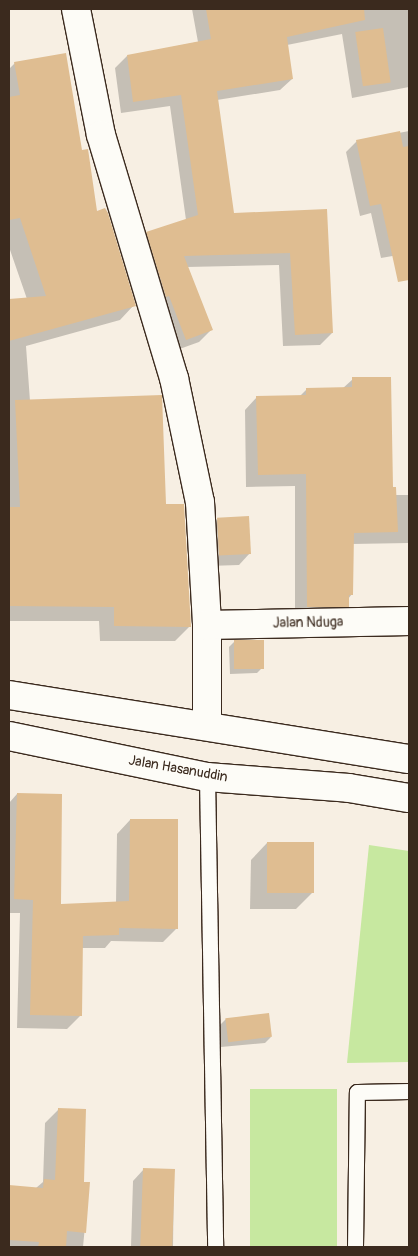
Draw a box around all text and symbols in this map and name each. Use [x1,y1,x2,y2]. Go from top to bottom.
street label: Jalan Nduga [273,614,343,632]
street label: Jalan Hasanuddin [127,752,229,786]

